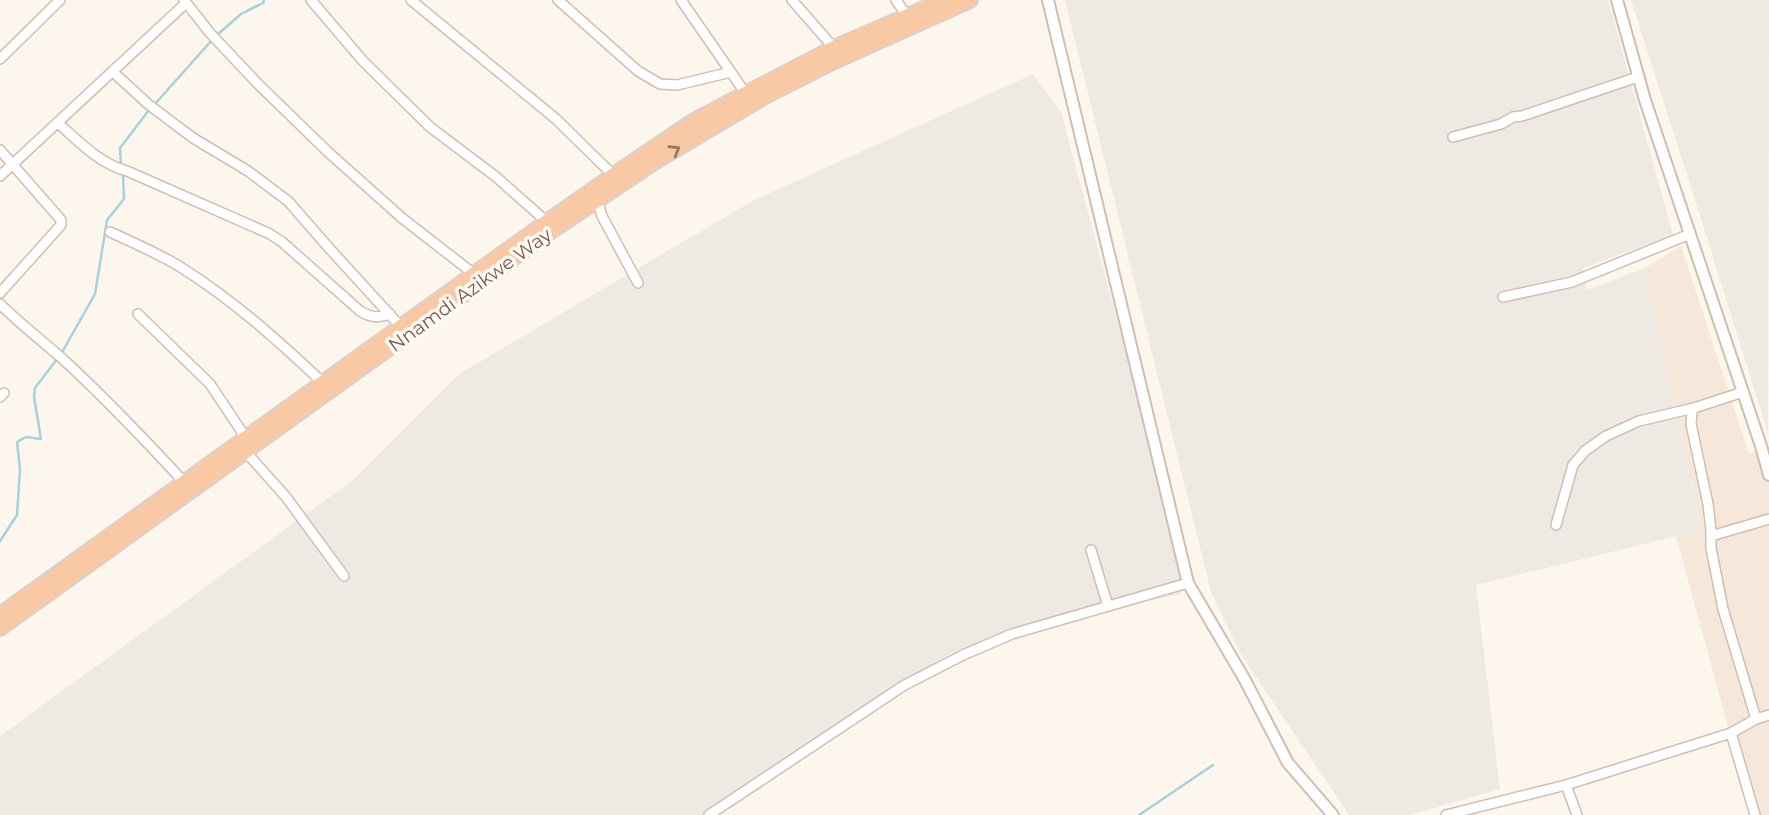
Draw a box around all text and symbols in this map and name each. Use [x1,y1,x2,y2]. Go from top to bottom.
one-way arrow [668,145,681,158]
street label: Nnamdi Azikwe Way [384,223,557,357]

